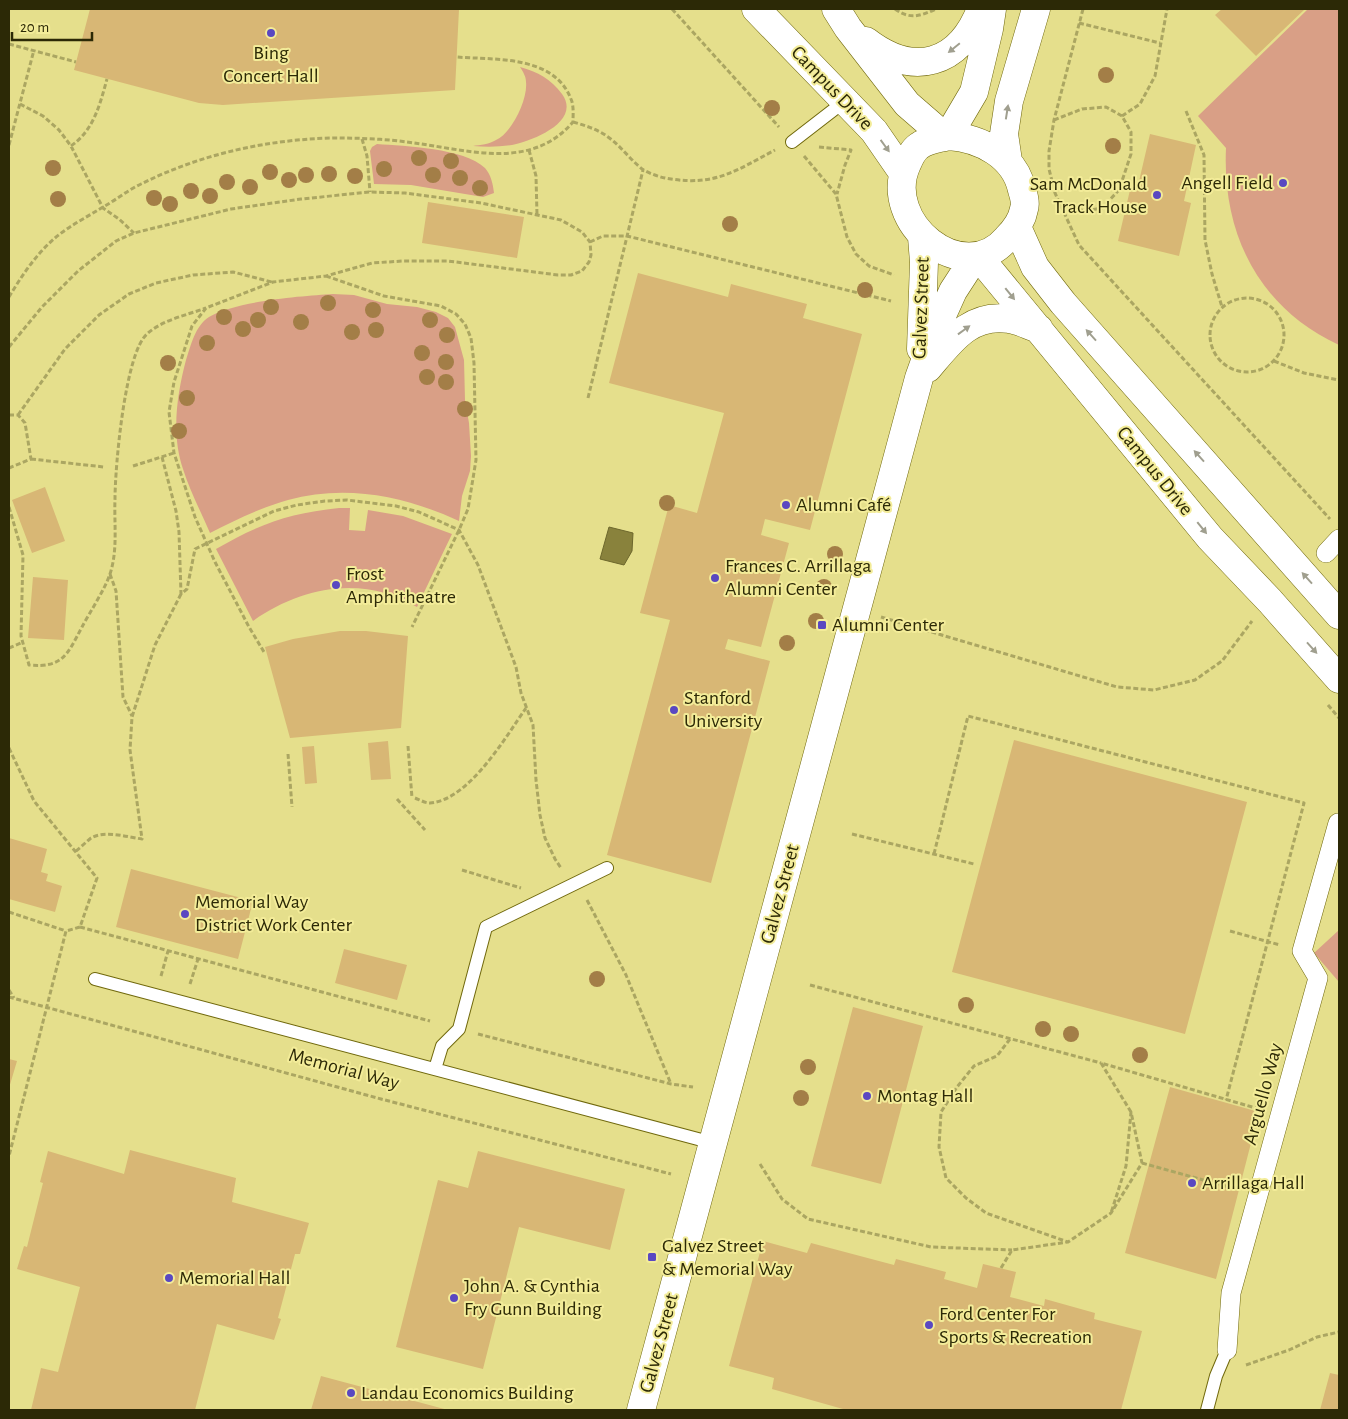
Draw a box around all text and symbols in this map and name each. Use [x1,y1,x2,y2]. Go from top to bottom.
scale bar [12,10,92,42]
text: 20 m [20,20,49,35]
marker: Bing Concert Hall [265,27,277,39]
street label: Campus Drive [787,42,877,134]
place label: Bing Concert Hall [223,43,319,86]
one-way arrow [947,43,961,53]
one-way arrow [1004,104,1012,120]
one-way arrow [880,139,890,153]
place label: Angell Field [1181,173,1273,193]
place label: Sam McDonald Track House [1030,174,1147,217]
marker: Angell Field [1277,177,1289,189]
marker: Sam McDonald Track House [1151,189,1163,201]
street label: Galvez Street [909,256,933,359]
one-way arrow [1005,287,1016,300]
one-way arrow [957,325,971,335]
one-way arrow [1086,329,1097,342]
street label: Campus Drive [1113,423,1197,519]
one-way arrow [1194,450,1205,463]
place label: Alumni Café [796,495,891,515]
marker: Alumni Café [780,499,792,511]
one-way arrow [1196,521,1207,534]
place label: Frances C. Arrillaga Alumni Center [725,556,871,599]
place label: Frost Amphitheatre [346,564,456,607]
one-way arrow [1302,571,1313,584]
marker: Frances C. Arrillaga Alumni Center [709,572,721,584]
marker: Frost Amphitheatre [330,579,342,591]
place label: Alumni Center [832,615,945,635]
marker: Alumni Center [816,619,828,631]
one-way arrow [1306,641,1317,654]
place label: Stanford University [684,688,763,731]
marker: Stanford University [668,704,680,716]
street label: Galvez Street [757,842,803,946]
place label: Memorial Way District Work Center [195,892,353,935]
marker: Memorial Way District Work Center [179,908,191,920]
street label: Arguello Way [1240,1041,1286,1147]
street label: Memorial Way [287,1045,402,1093]
place label: Montag Hall [877,1086,973,1106]
marker: Montag Hall [861,1090,873,1102]
place label: Arrillaga Hall [1202,1173,1305,1193]
marker: Arrillaga Hall [1186,1177,1198,1189]
place label: Galvez Street & Memorial Way [662,1236,793,1279]
marker: Galvez Street & Memorial Way [646,1251,658,1263]
place label: Memorial Hall [179,1268,290,1288]
marker: Memorial Hall [163,1272,175,1284]
place label: John A. & Cynthia Fry Gunn Building [464,1276,602,1319]
street label: Galvez Street [636,1291,682,1395]
marker: John A. & Cynthia Fry Gunn Building [448,1292,460,1304]
place label: Ford Center For Sports & Recreation [939,1304,1092,1347]
marker: Ford Center For Sports & Recreation [923,1319,935,1331]
place label: Landau Economics Building [361,1383,574,1403]
marker: Landau Economics Building [345,1387,357,1399]

